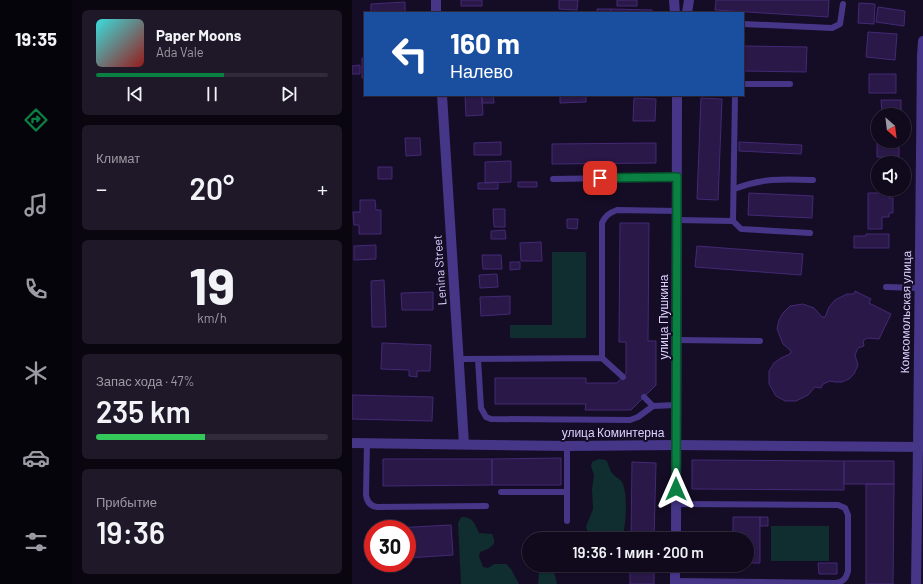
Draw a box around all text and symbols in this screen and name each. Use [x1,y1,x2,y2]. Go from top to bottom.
text: Paper Moons [156,26,241,44]
text: 160 m [450,26,520,60]
text: 19:35 [15,28,57,50]
icon: left [384,28,436,80]
text: Ada Vale [156,44,204,60]
text: Налево [450,60,513,82]
icon: previous [124,83,146,105]
icon: pause [201,83,223,105]
icon: next [278,83,300,105]
icon: directions [22,106,50,134]
north arrow [871,108,911,148]
map controls [871,108,911,196]
text: Климат [96,150,140,166]
button: sound [871,156,911,196]
pin [583,161,617,195]
icon: arrive [589,167,611,189]
text: 20° [190,170,234,206]
text: − [96,175,107,201]
text: + [317,175,328,201]
icon: music [22,191,50,219]
street label: Lenina Street [430,234,448,306]
street label: Комсомольская улица [897,250,914,373]
text: 19 [189,253,235,315]
street label: улица Пушкина [656,274,671,359]
icon: phone [22,275,50,303]
text: km/h [197,310,227,326]
icon: climate [22,359,50,387]
text: Запас хода · 47% [96,373,194,389]
text: 235 km [96,393,191,429]
street label: улица Коминтерна [562,425,665,440]
icon: car [22,444,50,472]
position arrow [655,468,697,510]
text: Прибытие [96,494,157,510]
text: 19:36 [96,514,165,550]
speed limit sign: 30 [364,520,416,572]
icon: filters [22,528,50,556]
text: 19:36 · 1 мин · 200 m [572,543,704,561]

